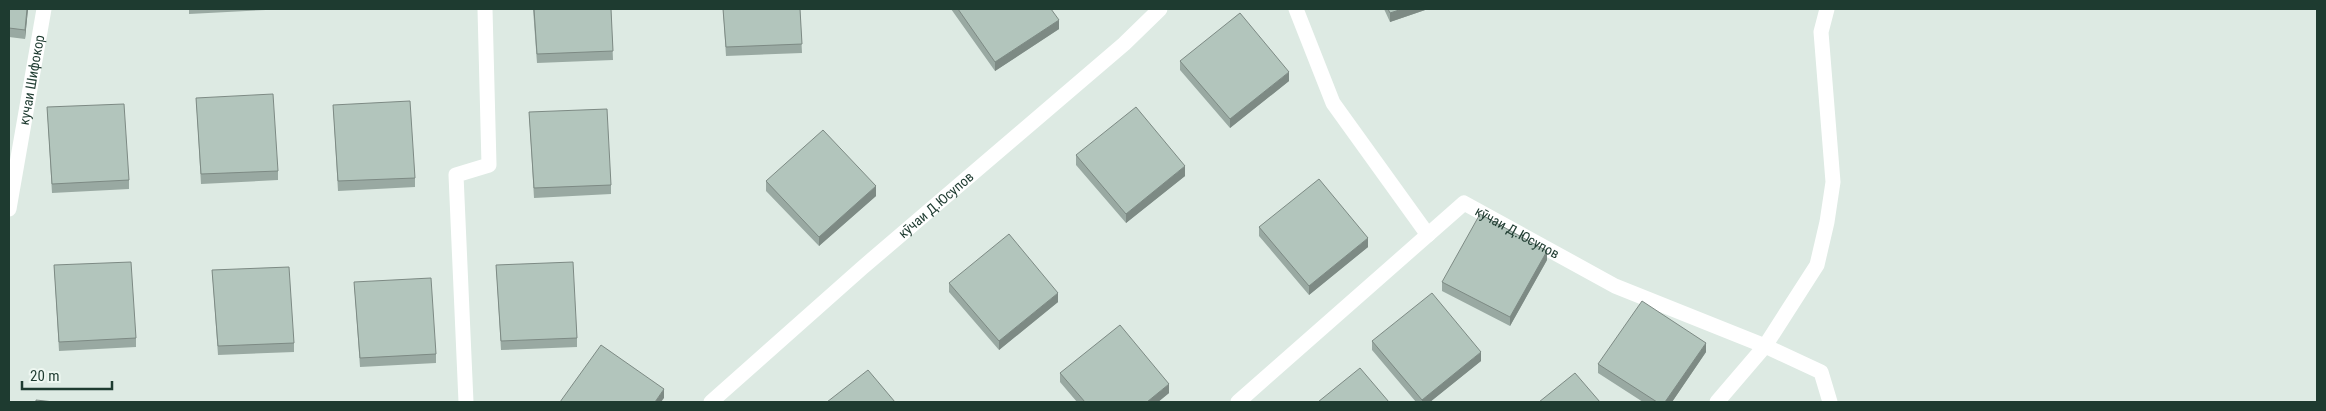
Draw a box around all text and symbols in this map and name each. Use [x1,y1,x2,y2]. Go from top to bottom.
street label: кучаи Шифокор [16,34,47,126]
street label: кӯчаи Д.Юсупов [895,168,977,241]
street label: кӯчаи Д.Юсупов [1472,203,1562,262]
scale bar [22,358,112,390]
text: 20 m [30,367,60,385]

